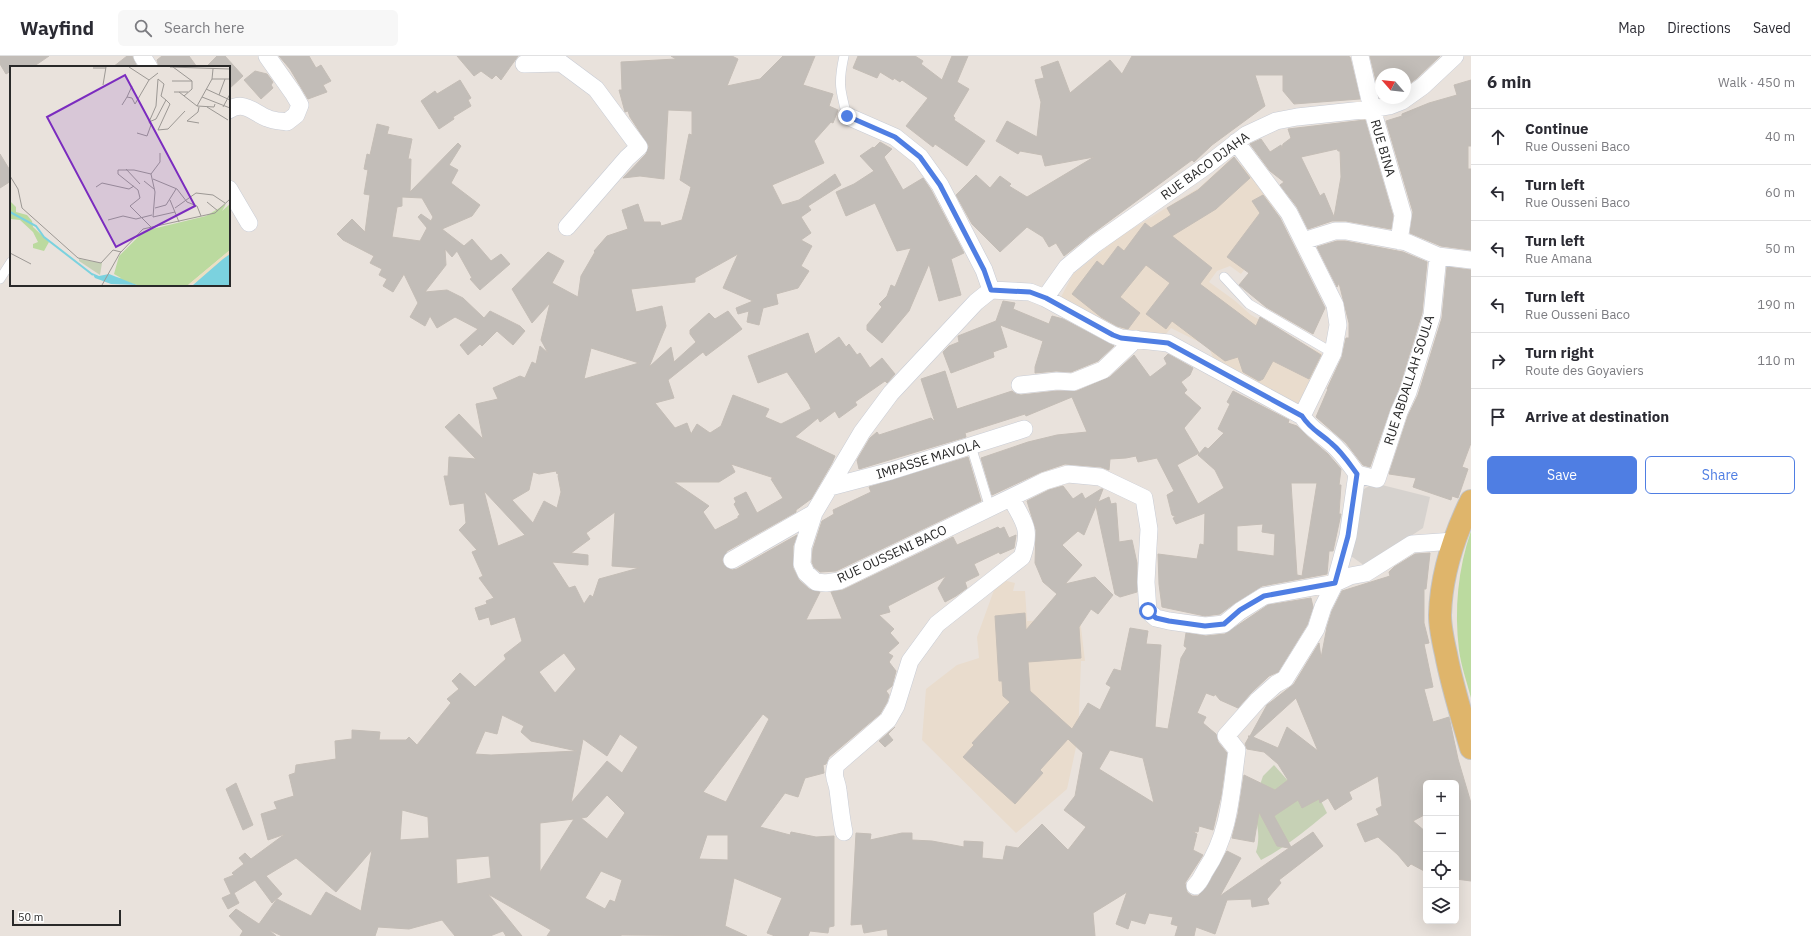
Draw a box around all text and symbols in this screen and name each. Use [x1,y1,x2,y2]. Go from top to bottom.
search box [118,10,398,46]
text: Wayfind [20,16,94,40]
icon: search [132,17,154,39]
text: Search here [164,18,244,37]
text: Map [1618,19,1645,37]
text: Directions [1667,19,1731,37]
text: Saved [1753,19,1791,37]
inset map [10,66,230,286]
north arrow [1375,68,1411,104]
text: 6 min [1487,71,1531,93]
text: Walk · 450 m [1718,74,1795,91]
route end [838,107,856,125]
street label: RUE BINA [1367,117,1399,179]
text: Continue [1525,119,1589,138]
icon: ahead [1487,126,1509,148]
street label: RUE BACO DJAHA [1157,128,1253,204]
text: 40 m [1765,128,1795,145]
text: Rue Ousseni Baco [1525,138,1630,155]
text: Turn left [1525,175,1585,194]
icon: left [1487,182,1509,204]
text: 60 m [1765,184,1795,201]
text: Rue Ousseni Baco [1525,194,1630,211]
text: Turn left [1525,231,1585,250]
icon: left [1487,238,1509,260]
text: 50 m [1765,240,1795,257]
text: Rue Amana [1525,250,1592,267]
text: Turn left [1525,287,1585,306]
icon: left [1487,294,1509,316]
text: 190 m [1757,296,1795,313]
text: Rue Ousseni Baco [1525,306,1630,323]
street label: RUE ABDALLAH SOULA [1380,312,1438,447]
text: Turn right [1525,343,1594,362]
icon: right [1487,350,1509,372]
text: 110 m [1757,352,1795,369]
text: Route des Goyaviers [1525,362,1644,379]
icon: arrive [1487,406,1509,428]
text: Arrive at destination [1525,407,1669,426]
street label: IMPASSE MAVOLA [874,435,982,483]
button: Save [1487,456,1637,494]
button: Share [1645,456,1795,494]
street label: RUE OUSSENI BACO [834,521,950,587]
route start [1139,602,1157,620]
map controls [1423,780,1459,924]
button: + [1423,780,1459,816]
button: − [1423,816,1459,852]
button: locate [1423,852,1459,888]
button: layers [1423,888,1459,924]
scale bar [12,908,121,927]
text: 50 m [18,910,43,924]

